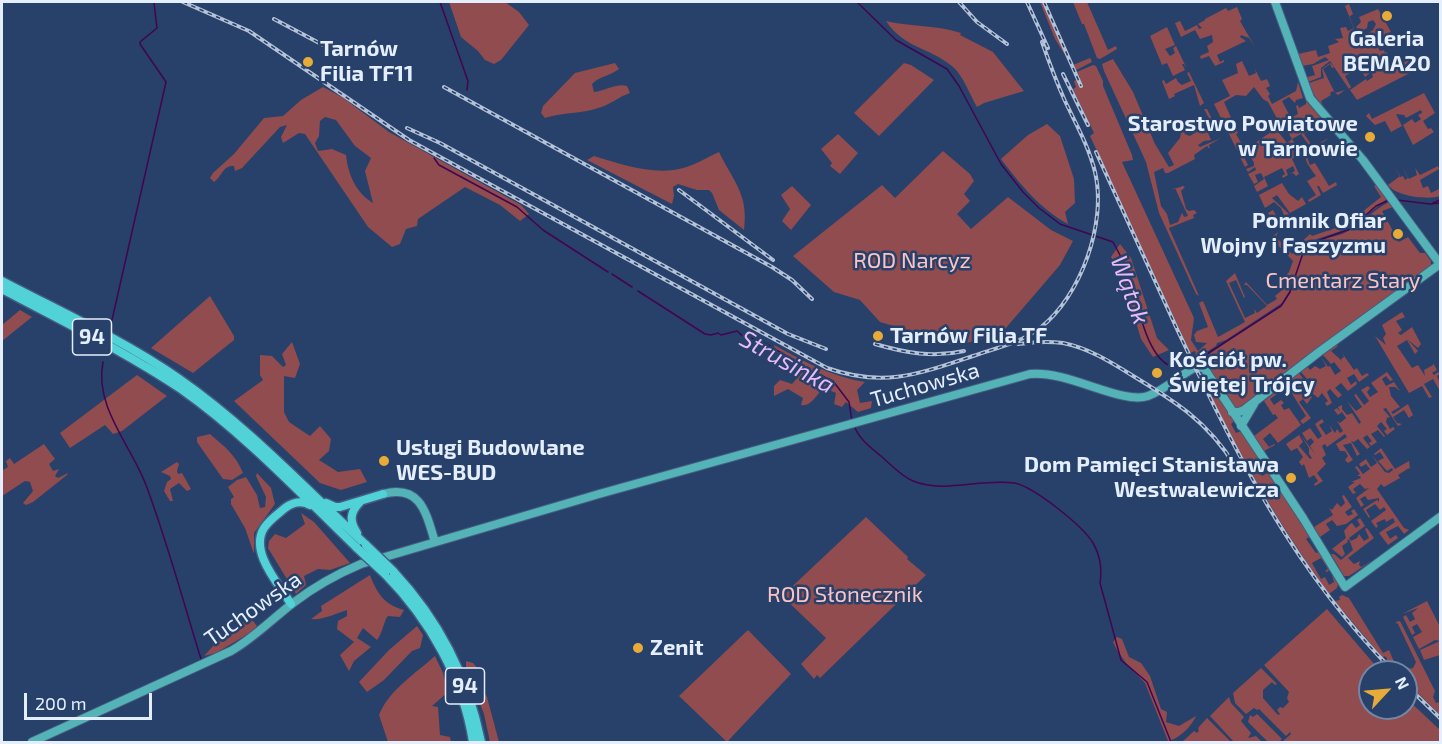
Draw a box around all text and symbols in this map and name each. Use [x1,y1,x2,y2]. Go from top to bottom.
marker: Galeria BEMA20 [1380,9,1394,23]
place label: Galeria BEMA20 [1343,26,1431,78]
place label: Tarnów Filia TF11 [320,36,413,88]
marker: Tarnów Filia TF11 [301,55,315,69]
place label: Starostwo Powiatowe w Tarnowie [1128,111,1358,162]
marker: Starostwo Powiatowe w Tarnowie [1363,130,1377,144]
place label: Pomnik Ofiar Wojny i Faszyzmu [1201,208,1386,260]
marker: Pomnik Ofiar Wojny i Faszyzmu [1391,227,1405,241]
park label: ROD Narcyz [853,248,971,274]
water label: Wątok [1104,252,1156,328]
park label: Cmentarz Stary [1266,268,1420,294]
road number: 94 [72,319,112,355]
place label: Tarnów Filia TF [890,323,1047,349]
water label: Strusinka [735,324,839,400]
marker: Tarnów Filia TF [871,329,885,343]
place label: Kościół pw. Świętej Trójcy [1169,347,1315,398]
street label: Tuchowska [868,357,982,413]
marker: Kościół pw. Świętej Trójcy [1150,366,1164,380]
place label: Usługi Budowlane WES-BUD [396,435,585,487]
place label: Dom Pamięci Stanisława Westwalewicza [1024,452,1279,504]
marker: Usługi Budowlane WES-BUD [377,454,391,468]
marker: Dom Pamięci Stanisława Westwalewicza [1284,471,1298,485]
street label: Tuchowska [200,566,306,652]
park label: ROD Słonecznik [767,582,923,608]
place label: Zenit [650,635,704,661]
marker: Zenit [631,641,645,655]
north arrow [1358,660,1418,720]
road number: 94 [446,668,484,704]
text: N [1392,673,1414,692]
scale bar [27,681,154,719]
text: 200 m [35,692,87,714]

